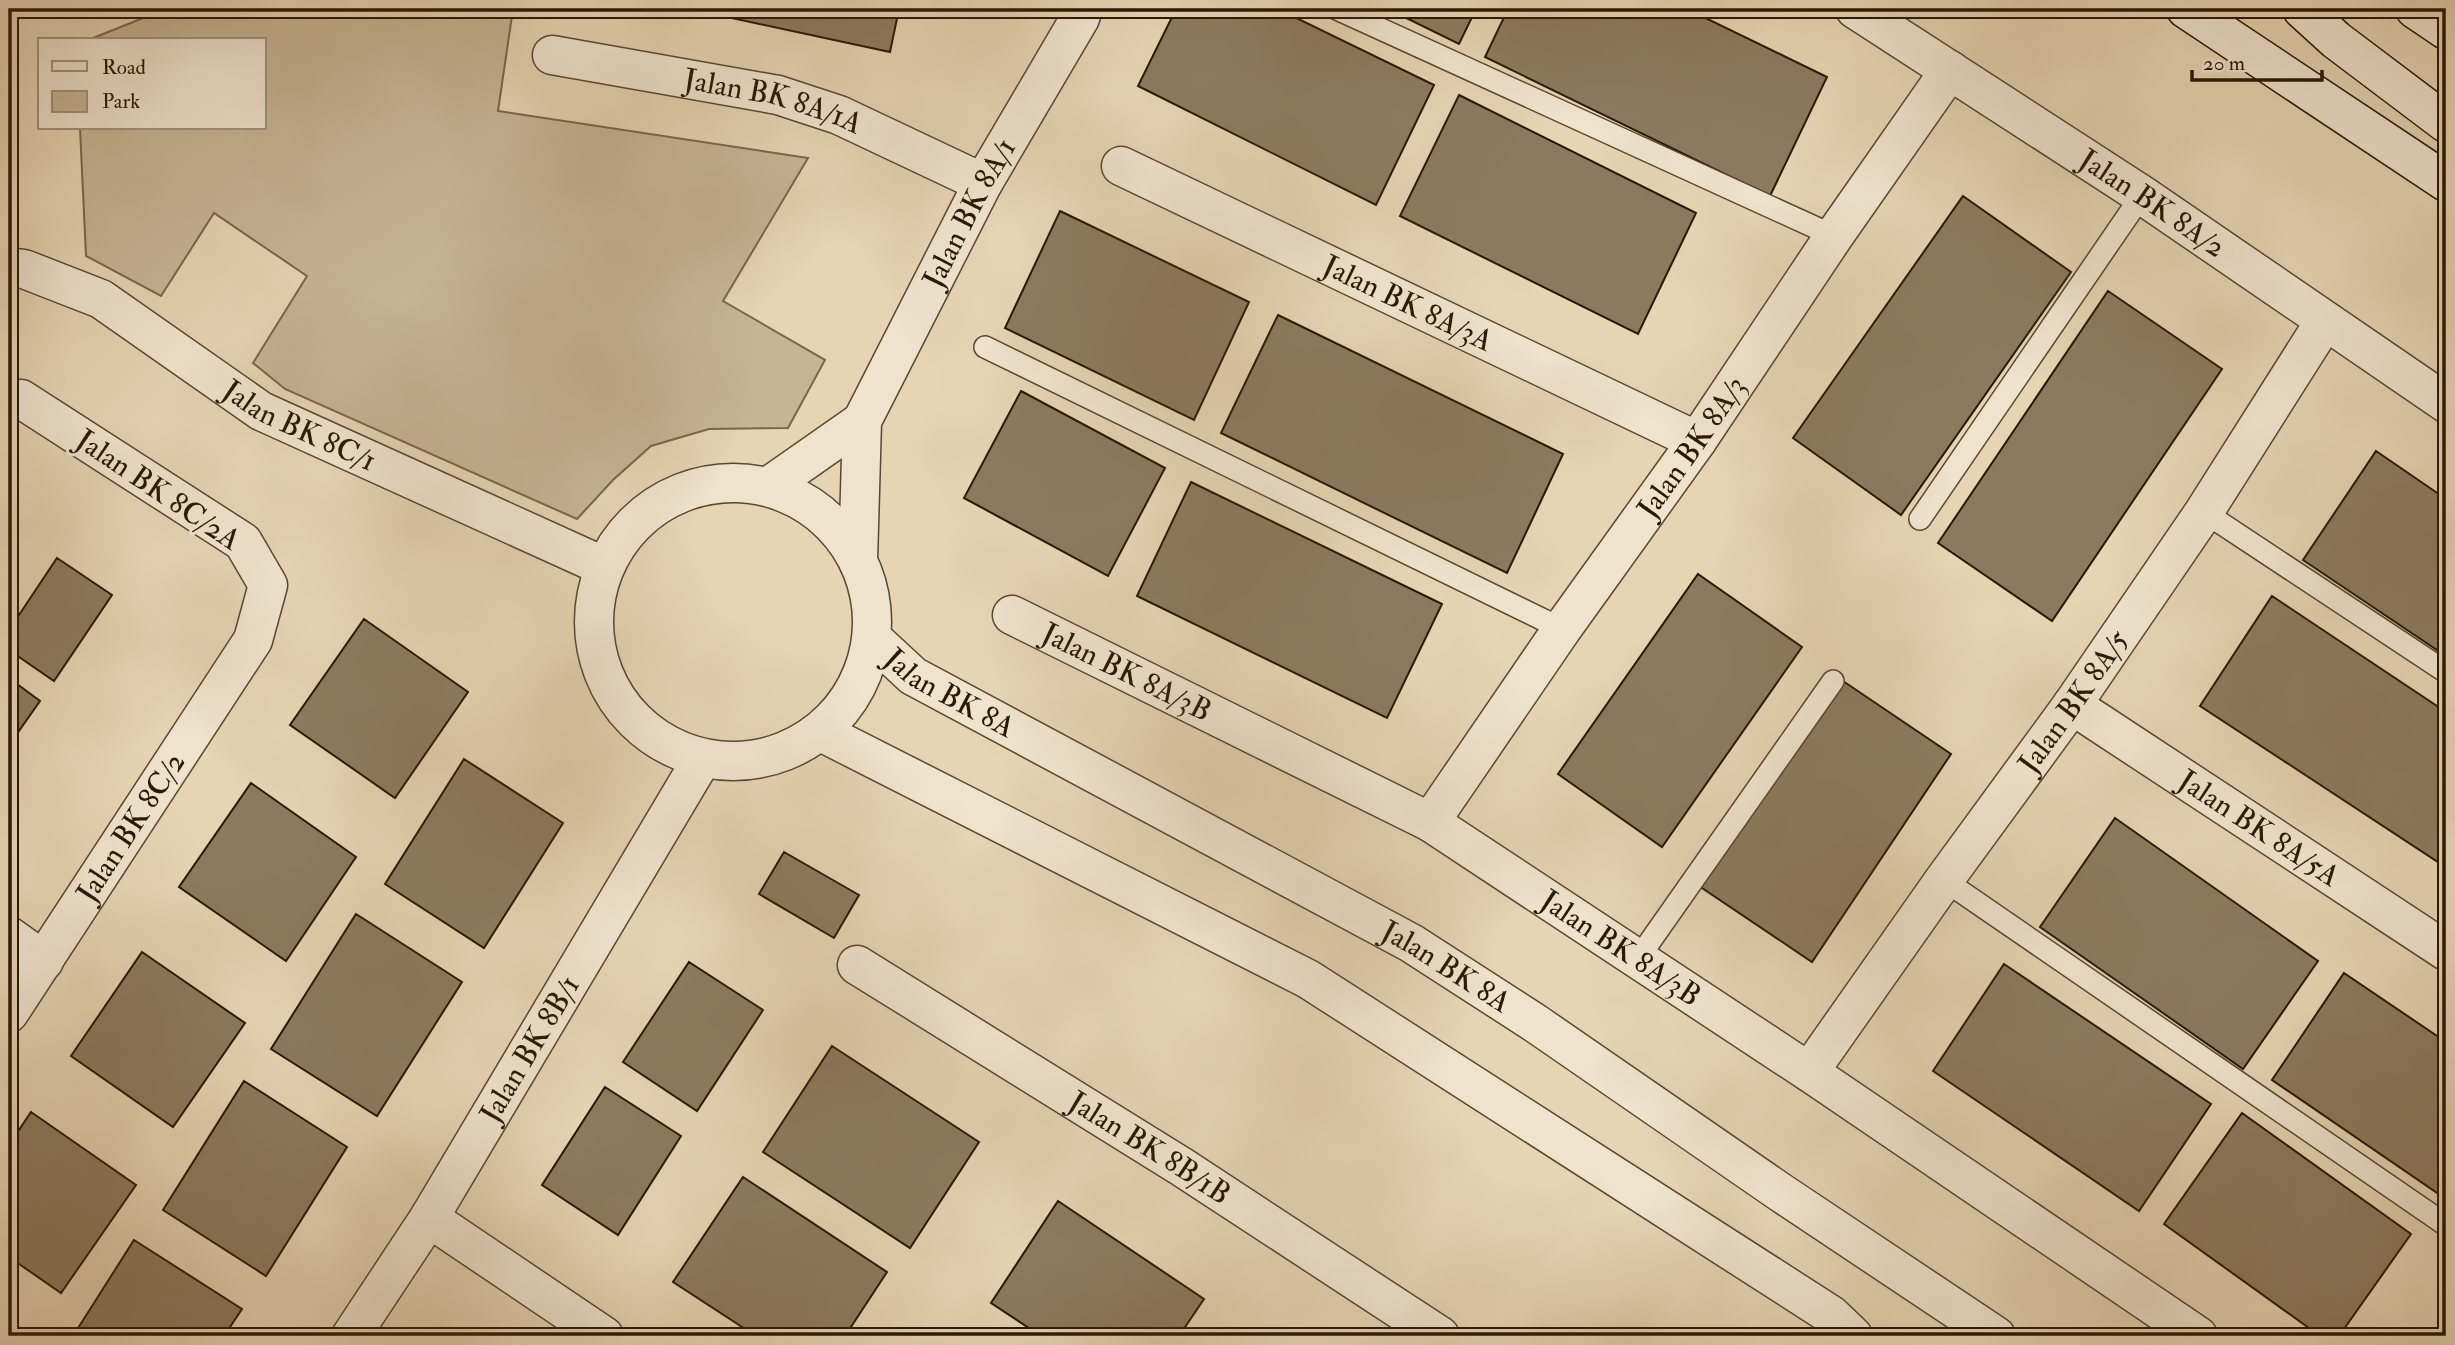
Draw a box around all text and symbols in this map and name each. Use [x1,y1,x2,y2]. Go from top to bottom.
legend [38,38,266,130]
scale bar [2192,38,2322,82]
text: 20 m [2203,50,2245,77]
text: Road [102,54,147,81]
street label: Jalan BK 8A/1A [680,60,869,142]
text: Park [102,88,140,115]
street label: Jalan BK 8A/1 [914,131,1024,295]
street label: Jalan BK 8A/2 [2071,140,2233,265]
street label: Jalan BK 8A/3A [1316,246,1499,359]
street label: Jalan BK 8A/3 [1628,369,1754,526]
street label: Jalan BK 8C/1 [215,371,382,479]
street label: Jalan BK 8C/2A [68,421,247,559]
street label: Jalan BK 8A/3B [1035,614,1218,729]
street label: Jalan BK 8A/5 [2009,622,2137,781]
street label: Jalan BK 8A [876,639,1021,746]
street label: Jalan BK 8C/2 [67,745,193,910]
street label: Jalan BK 8A/5A [2171,761,2347,895]
street label: Jalan BK 8A/3B [1533,881,1708,1014]
street label: Jalan BK 8A [1374,912,1518,1021]
street label: Jalan BK 8B/1 [471,969,588,1130]
street label: Jalan BK 8B/1B [1061,1082,1238,1212]

